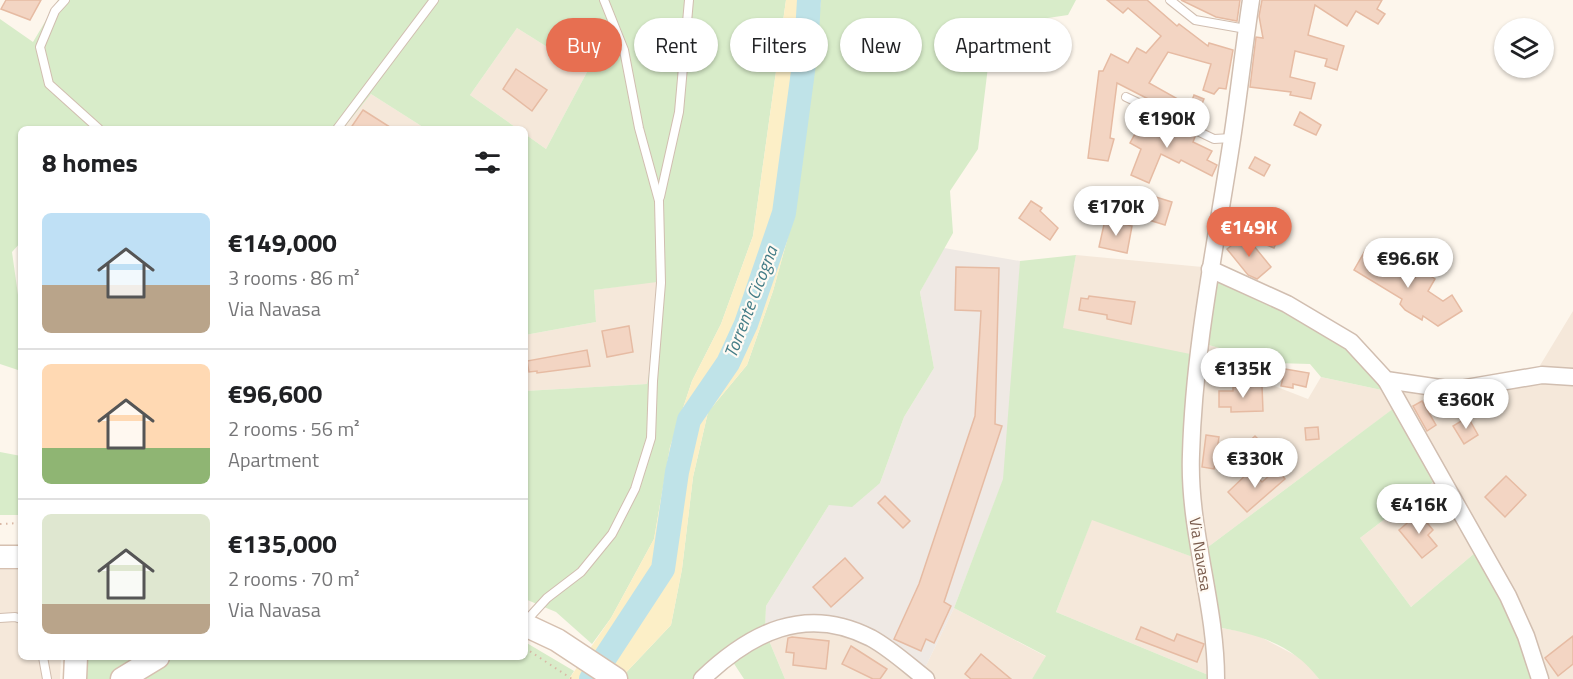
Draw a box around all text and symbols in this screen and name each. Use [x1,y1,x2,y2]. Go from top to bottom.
chip: Buy [546,18,622,72]
chip: Rent [634,18,718,72]
chip: Filters [730,18,828,72]
chip: New [840,18,922,72]
chip: Apartment [934,18,1072,72]
map controls [1494,18,1554,78]
button: layers [1494,18,1554,78]
pin: €190K [1125,98,1209,149]
text: €190K [1139,102,1195,133]
text: 8 homes [42,143,138,182]
icon: filters [471,146,504,179]
pin: €170K [1074,186,1158,237]
text: €170K [1088,190,1144,221]
pin: €149K [1207,207,1291,258]
text: €149K [1221,211,1277,242]
text: €149,000 [228,223,337,262]
icon: home [90,237,162,309]
pin: €96.6K [1359,238,1457,289]
water label: Torrente Cicogna [717,241,785,362]
text: €96.6K [1377,242,1439,273]
text: 3 rooms · 86 m² [228,262,360,293]
text: Via Navasa [228,293,321,324]
pin: €135K [1201,348,1285,399]
text: €135K [1215,352,1271,383]
text: €96,600 [228,374,322,413]
pin: €360K [1424,379,1508,430]
text: €360K [1438,383,1494,414]
icon: home [90,388,162,460]
text: 2 rooms · 56 m² [228,413,360,444]
pin: €330K [1213,438,1297,489]
text: €330K [1227,442,1283,473]
text: Apartment [228,444,319,475]
pin: €416K [1377,484,1461,535]
text: €416K [1391,488,1447,519]
street label: Via Navasa [1183,516,1219,592]
text: €135,000 [228,524,337,563]
icon: home [90,538,162,610]
text: 2 rooms · 70 m² [228,563,360,594]
text: Via Navasa [228,594,321,625]

